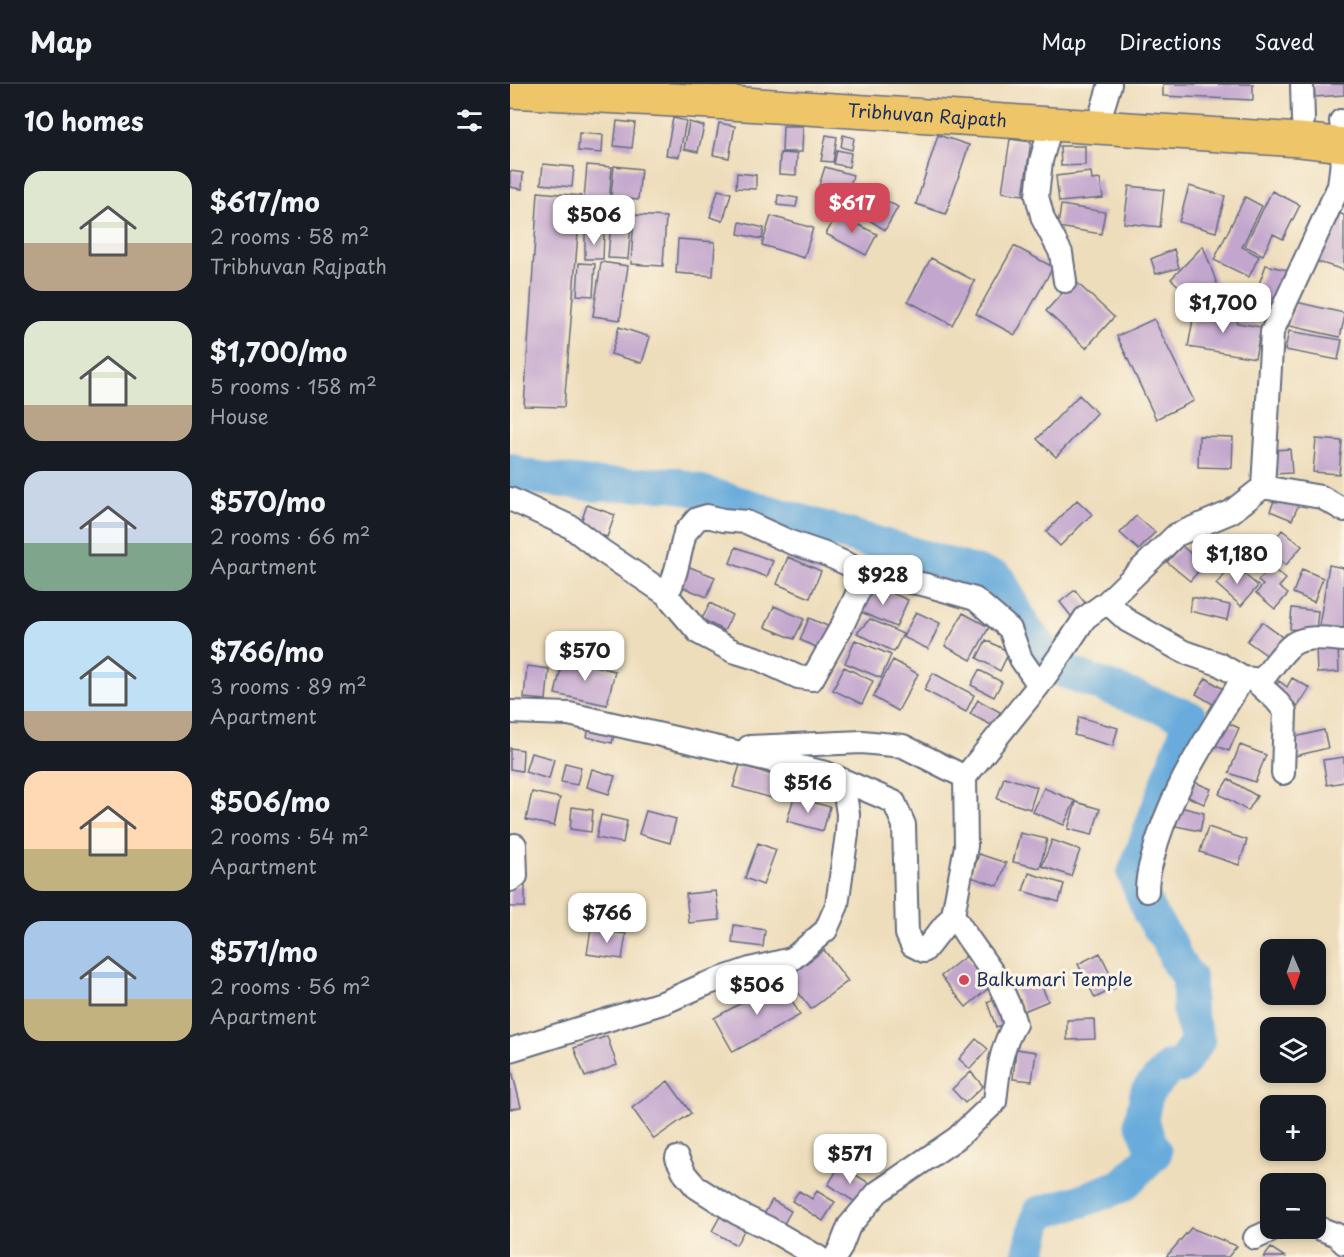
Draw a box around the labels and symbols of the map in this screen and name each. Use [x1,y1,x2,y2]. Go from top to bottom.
street label: Tribhuvan Rajpath [847,96,1008,133]
pin: $617 [816,183,888,234]
pin: $506 [558,195,630,246]
pin: $1,700 [1174,283,1272,334]
pin: $1,180 [1188,534,1286,585]
pin: $928 [847,555,919,606]
pin: $570 [549,631,621,682]
pin: $516 [772,763,844,814]
pin: $766 [571,893,643,944]
north arrow [1260,939,1326,1005]
pin: $506 [721,965,793,1016]
place label: Balkumari Temple [976,965,1133,992]
marker: Balkumari Temple [957,973,971,987]
pin: $571 [814,1134,886,1185]

